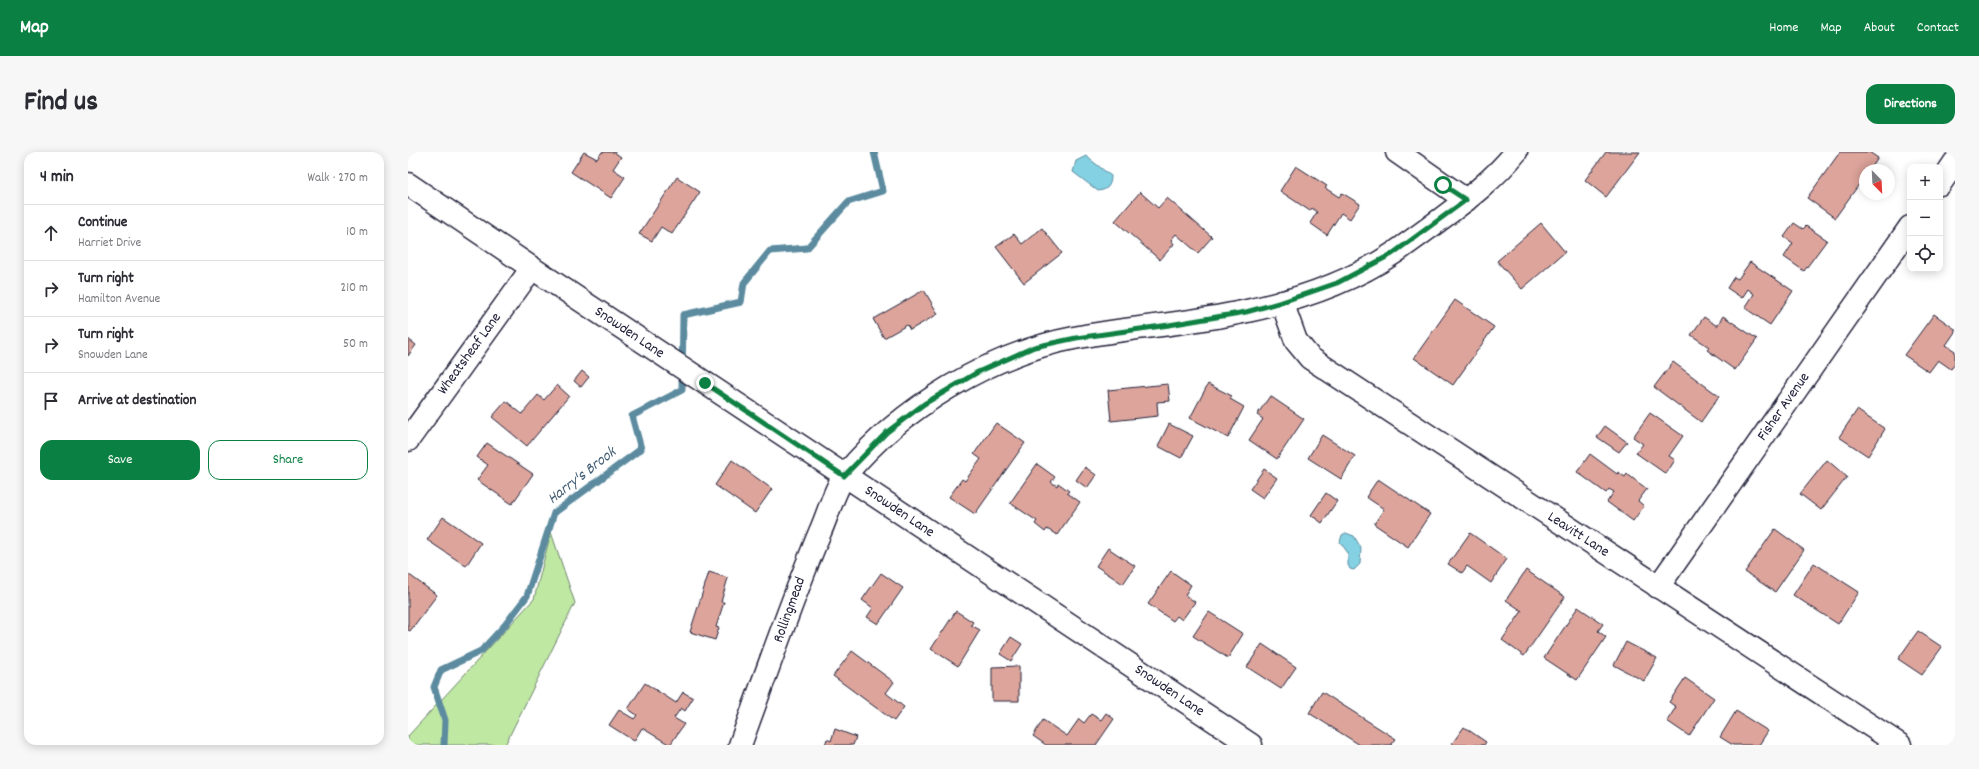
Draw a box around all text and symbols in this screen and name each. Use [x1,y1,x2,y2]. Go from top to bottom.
text: Map [20,15,49,42]
text: Home [1769,18,1798,38]
text: Map [1820,18,1842,38]
text: About [1864,18,1895,38]
text: Contact [1917,18,1959,38]
text: Find us [24,84,98,124]
button: Directions [1866,84,1955,124]
north arrow [1859,164,1895,200]
map controls [1907,164,1943,272]
button: + [1907,164,1943,200]
text: 4 min [40,166,74,190]
text: Walk · 270 m [307,169,368,188]
route start [1434,176,1452,194]
button: − [1907,200,1943,236]
text: Continue [78,212,127,234]
icon: ahead [40,222,62,244]
text: 10 m [346,223,368,242]
text: Harriet Drive [78,234,141,253]
button: locate [1907,236,1943,272]
text: Turn right [78,268,134,290]
icon: right [40,278,62,300]
text: 210 m [340,279,368,298]
text: Hamilton Avenue [78,290,160,309]
street label: Snowden Lane [589,301,669,365]
street label: Wheatsheaf Lane [433,308,508,400]
text: Turn right [78,324,134,346]
icon: right [40,334,62,356]
text: 50 m [343,335,368,354]
text: Snowden Lane [78,346,148,365]
street label: Fisher Avenue [1752,368,1816,446]
route end [696,374,714,392]
icon: arrive [40,390,62,412]
text: Arrive at destination [78,390,196,412]
button: Save [40,440,200,480]
button: Share [208,440,368,480]
water label: Harry's Brook [543,441,622,510]
street label: Snowden Lane [859,480,939,544]
street label: Leavitt Lane [1543,507,1614,563]
street label: Rollingmead [768,574,812,646]
street label: Snowden Lane [1129,659,1209,723]

